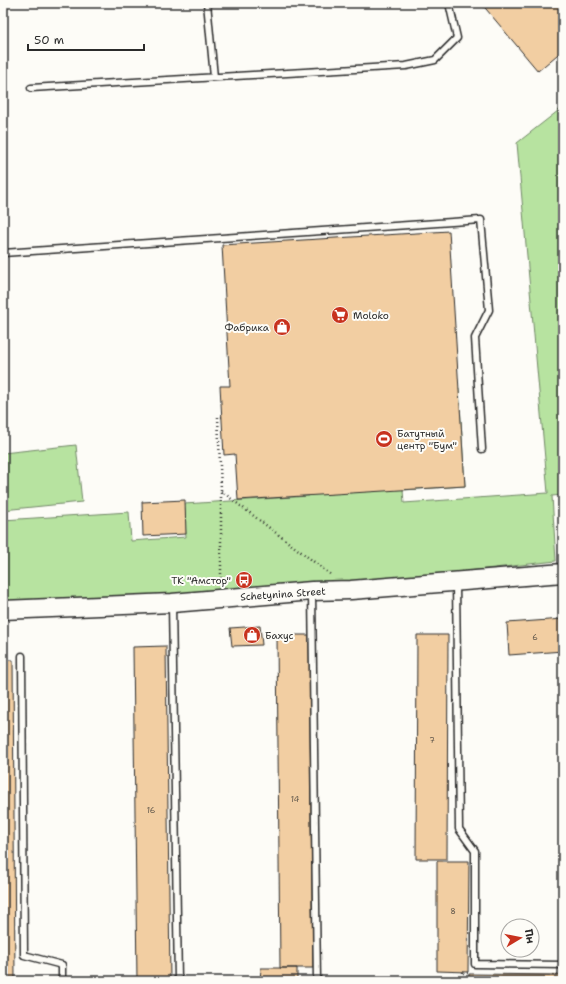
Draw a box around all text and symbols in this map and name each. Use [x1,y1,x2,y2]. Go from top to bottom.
scale bar [28,26,144,52]
text: 50 m [34,32,64,48]
supermarket icon: Moloko [330,305,350,325]
place label: Moloko [353,309,389,322]
shop icon: Фабрика [272,317,292,337]
place label: Фабрика [225,321,270,334]
place label: Батутный центр "Бум" [397,427,457,452]
sports icon: Батутный центр "Бум" [374,429,394,449]
bus stop icon: ТК "Амстор" [234,570,254,590]
place label: ТК "Амстор" [171,574,231,587]
street label: Schetynina Street [240,585,326,603]
shop icon: Бахус [242,625,262,645]
place label: Бахус [265,629,294,642]
house number: 6 [532,632,538,643]
house number: 7 [429,735,435,746]
house number: 14 [291,794,300,805]
house number: 16 [147,805,156,816]
house number: 8 [450,906,456,917]
north arrow [500,918,540,958]
text: Пн [521,928,538,945]

